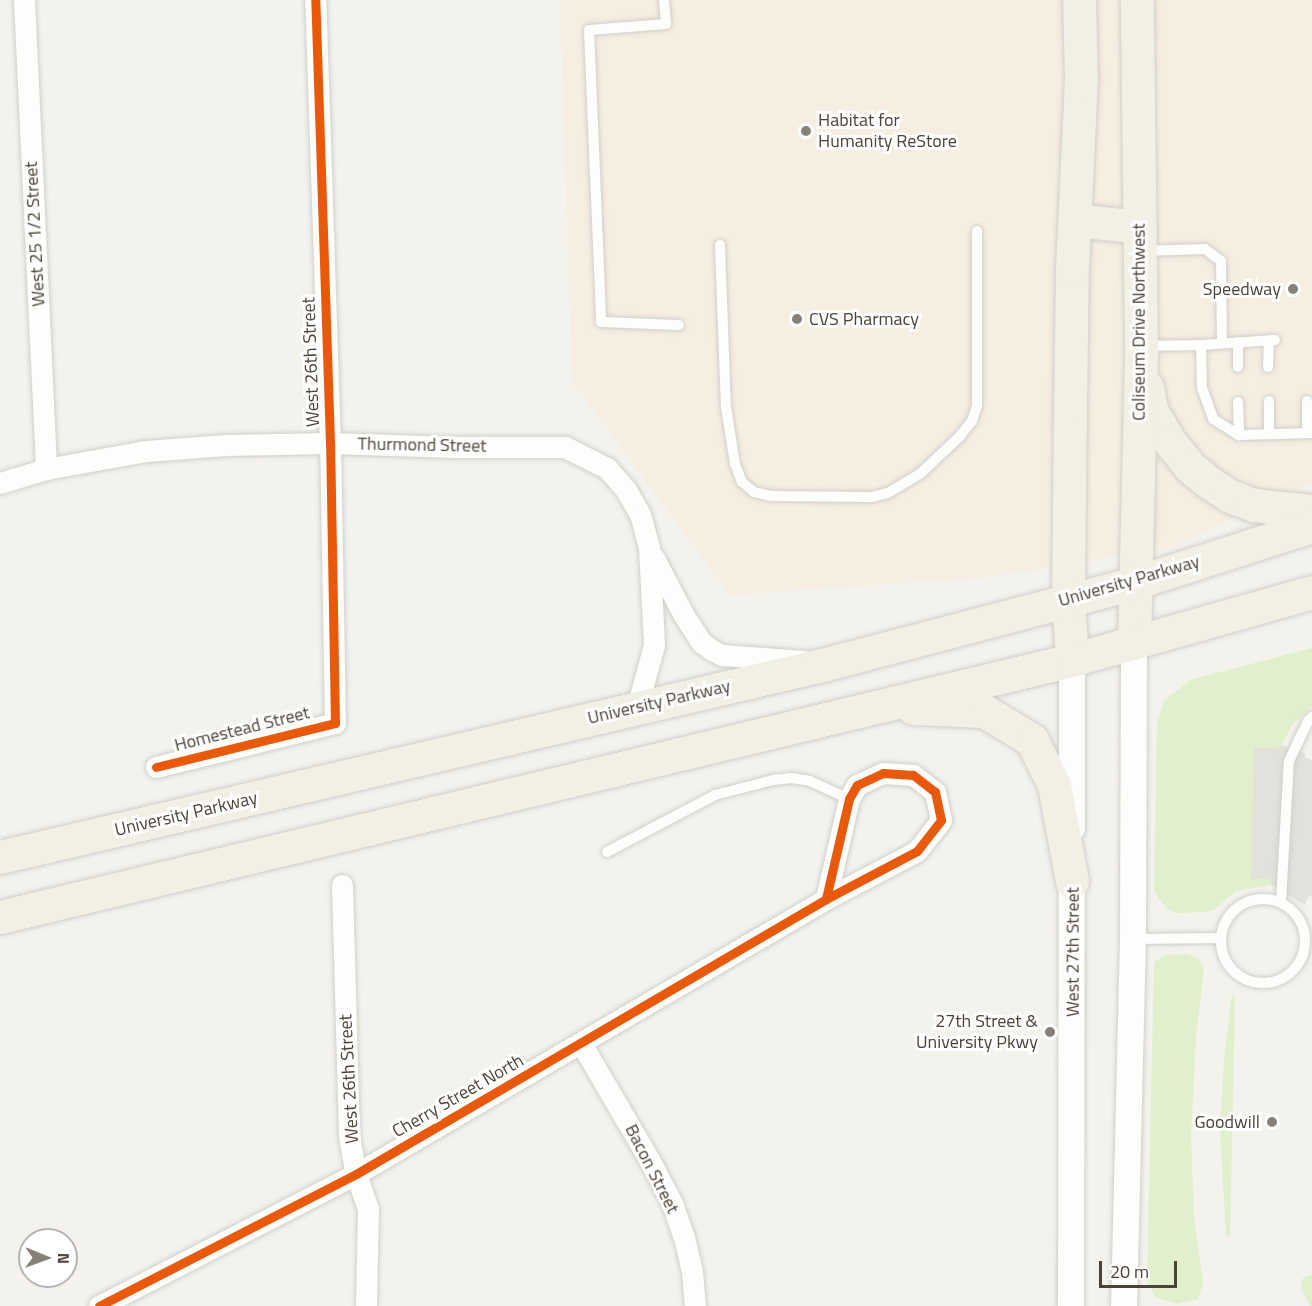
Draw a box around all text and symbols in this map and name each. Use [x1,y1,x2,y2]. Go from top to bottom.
place label: Habitat for Humanity ReStore [818,110,957,152]
marker: Habitat for Humanity ReStore [799,124,813,138]
street label: West 25 1/2 Street [20,161,50,307]
street label: Coliseum Drive Northwest [1128,223,1150,421]
place label: Speedway [1203,278,1281,300]
marker: Speedway [1286,282,1300,296]
street label: West 26th Street [298,297,324,427]
place label: CVS Pharmacy [809,308,919,330]
marker: CVS Pharmacy [790,312,804,326]
street label: Thurmond Street [357,433,487,457]
street label: University Parkway [1056,550,1202,612]
street label: University Parkway [585,675,733,729]
street label: Homestead Street [172,702,312,756]
street label: University Parkway [112,787,260,841]
street label: West 27th Street [1062,887,1084,1017]
place label: 27th Street & University Pkwy [916,1011,1038,1054]
street label: West 26th Street [335,1014,363,1144]
marker: 27th Street & University Pkwy [1043,1025,1057,1039]
street label: Cherry Street North [389,1050,527,1142]
place label: Goodwill [1194,1111,1260,1133]
marker: Goodwill [1265,1115,1279,1129]
street label: Bacon Street [620,1121,684,1217]
north arrow [18,1228,78,1288]
scale bar [1102,1249,1180,1287]
text: N [52,1253,76,1264]
text: 20 m [1110,1258,1149,1285]

